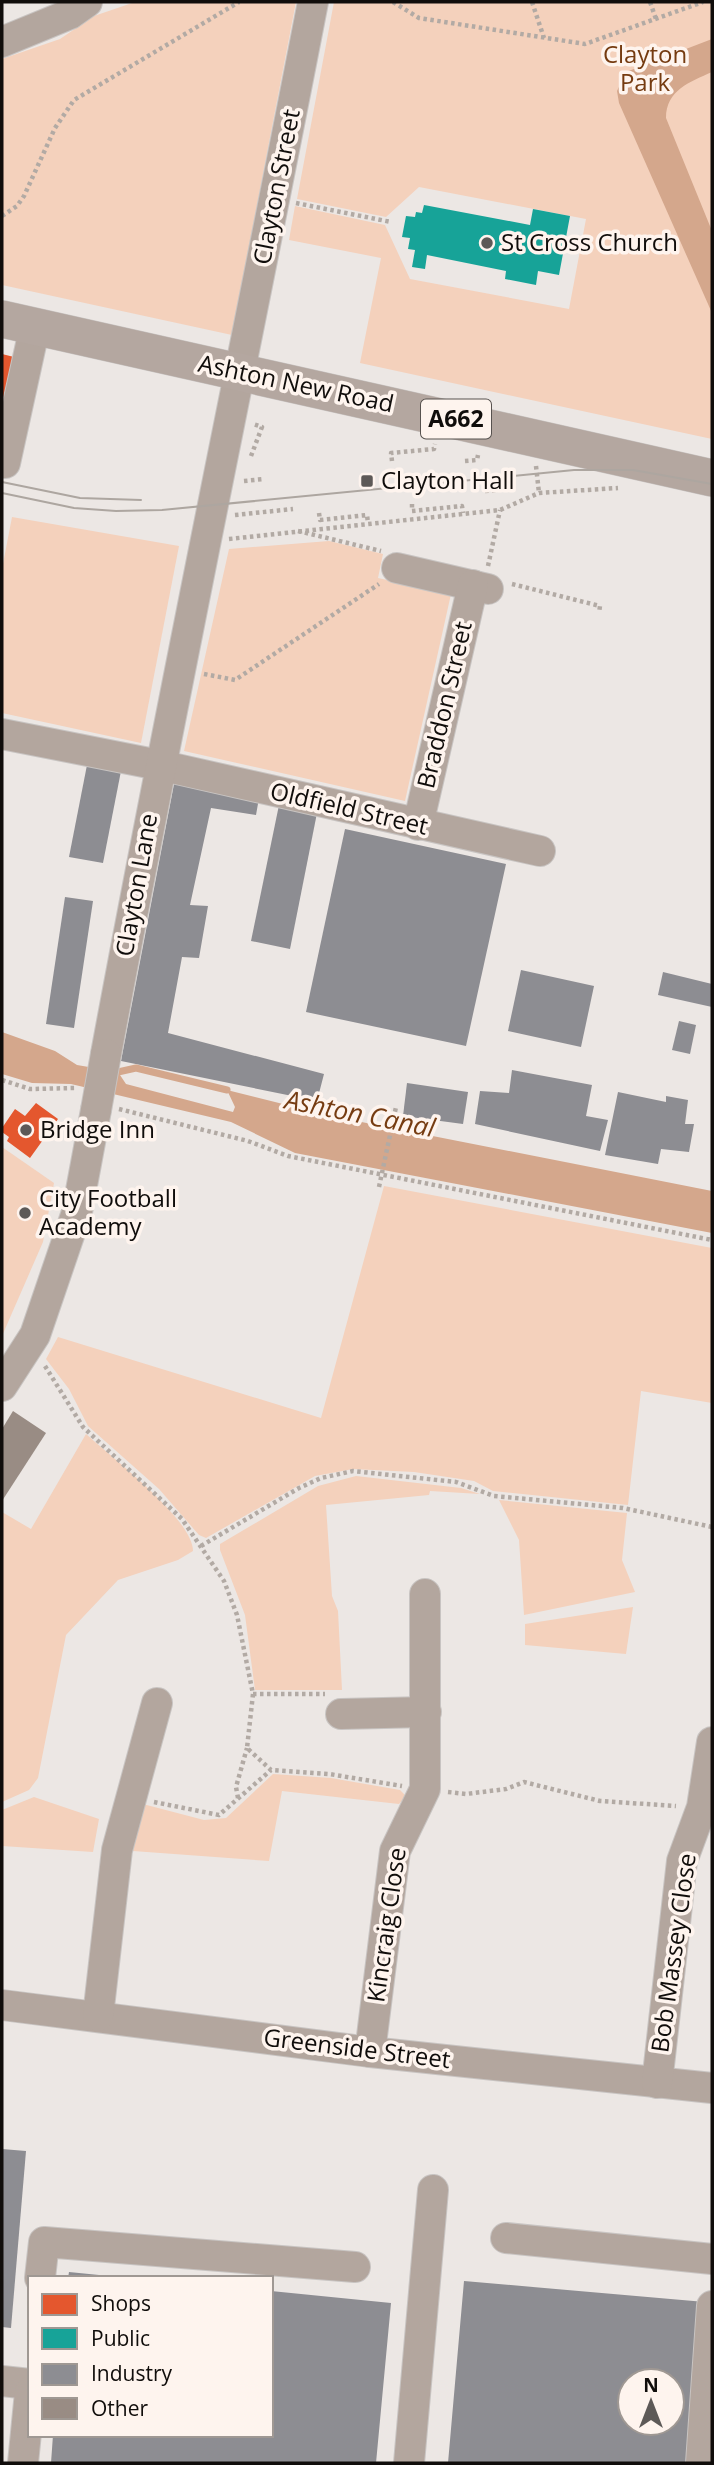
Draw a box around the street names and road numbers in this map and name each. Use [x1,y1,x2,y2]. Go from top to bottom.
street label: Clayton Street [244,106,307,267]
street label: Ashton New Road [196,346,397,419]
road number: A662 [421,400,491,438]
street label: Braddon Street [408,618,479,791]
street label: Oldfield Street [267,773,432,842]
street label: Clayton Lane [107,811,164,959]
street label: Kincraig Close [358,1845,413,2004]
street label: Bob Massey Close [642,1851,703,2055]
street label: Greenside Street [262,2020,452,2075]

